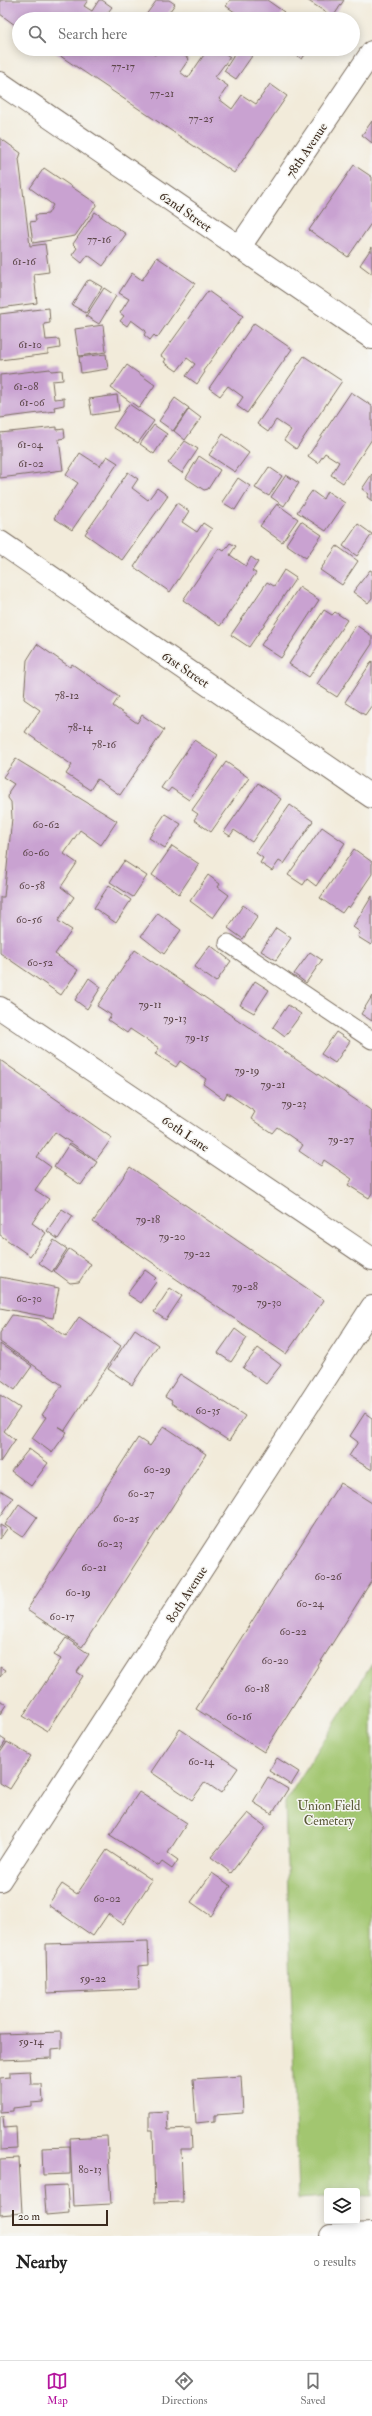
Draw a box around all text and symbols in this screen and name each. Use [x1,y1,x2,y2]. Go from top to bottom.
search box [12,12,360,56]
icon: search [26,23,48,45]
text: Search here [58,25,127,44]
house number: 77-17 [111,60,135,73]
house number: 77-21 [150,87,174,100]
house number: 77-25 [188,112,214,125]
street label: 78th Avenue [282,119,332,181]
street label: 62nd Street [156,188,215,236]
house number: 77-16 [87,233,113,246]
house number: 61-16 [12,255,37,268]
house number: 61-10 [18,338,42,351]
house number: 61-08 [14,380,38,393]
house number: 61-06 [19,396,46,409]
house number: 61-04 [17,438,44,451]
house number: 61-02 [18,457,44,470]
street label: 61st Street [159,648,212,692]
house number: 78-12 [55,689,80,702]
house number: 78-14 [68,721,93,734]
house number: 78-16 [92,738,118,751]
house number: 60-62 [33,818,60,831]
house number: 60-60 [22,846,50,859]
house number: 60-58 [19,879,45,892]
house number: 60-56 [16,913,44,926]
house number: 60-52 [27,956,54,969]
house number: 79-11 [138,998,162,1011]
house number: 79-13 [163,1012,187,1025]
house number: 79-15 [185,1031,209,1044]
house number: 79-19 [235,1064,259,1077]
house number: 79-21 [261,1078,285,1091]
house number: 79-23 [281,1097,307,1110]
street label: 60th Lane [159,1112,213,1156]
house number: 79-27 [328,1133,354,1146]
house number: 79-18 [136,1213,160,1226]
house number: 79-20 [159,1230,186,1243]
house number: 79-22 [184,1247,211,1260]
house number: 79-28 [232,1280,258,1293]
house number: 60-30 [16,1292,42,1305]
house number: 79-30 [256,1296,282,1309]
house number: 60-35 [196,1404,221,1417]
house number: 60-29 [143,1463,171,1476]
house number: 60-27 [128,1487,154,1500]
house number: 60-25 [113,1512,139,1525]
house number: 60-23 [97,1537,123,1550]
house number: 60-21 [81,1561,107,1574]
street label: 80th Avenue [163,1563,211,1626]
house number: 60-26 [315,1570,343,1583]
house number: 60-19 [65,1586,91,1599]
house number: 60-24 [296,1597,325,1610]
house number: 60-17 [50,1610,74,1623]
house number: 60-22 [280,1625,307,1638]
house number: 60-20 [261,1654,289,1667]
house number: 60-18 [245,1682,269,1695]
house number: 60-16 [226,1710,253,1723]
house number: 60-14 [188,1755,215,1768]
park label: Union Field Cemetery [298,1798,361,1830]
house number: 60-02 [93,1892,121,1905]
house number: 59-22 [80,1972,107,1985]
house number: 59-14 [19,2035,45,2048]
house number: 80-13 [78,2163,102,2176]
map controls [324,2188,360,2224]
button: layers [324,2188,360,2224]
scale bar [12,2208,108,2227]
text: 20 m [18,2210,40,2223]
text: Nearby [16,2252,67,2273]
text: 0 results [313,2254,356,2270]
tab: Map [46,2370,68,2407]
tab: Directions [161,2370,208,2407]
tab: Saved [300,2370,326,2407]

